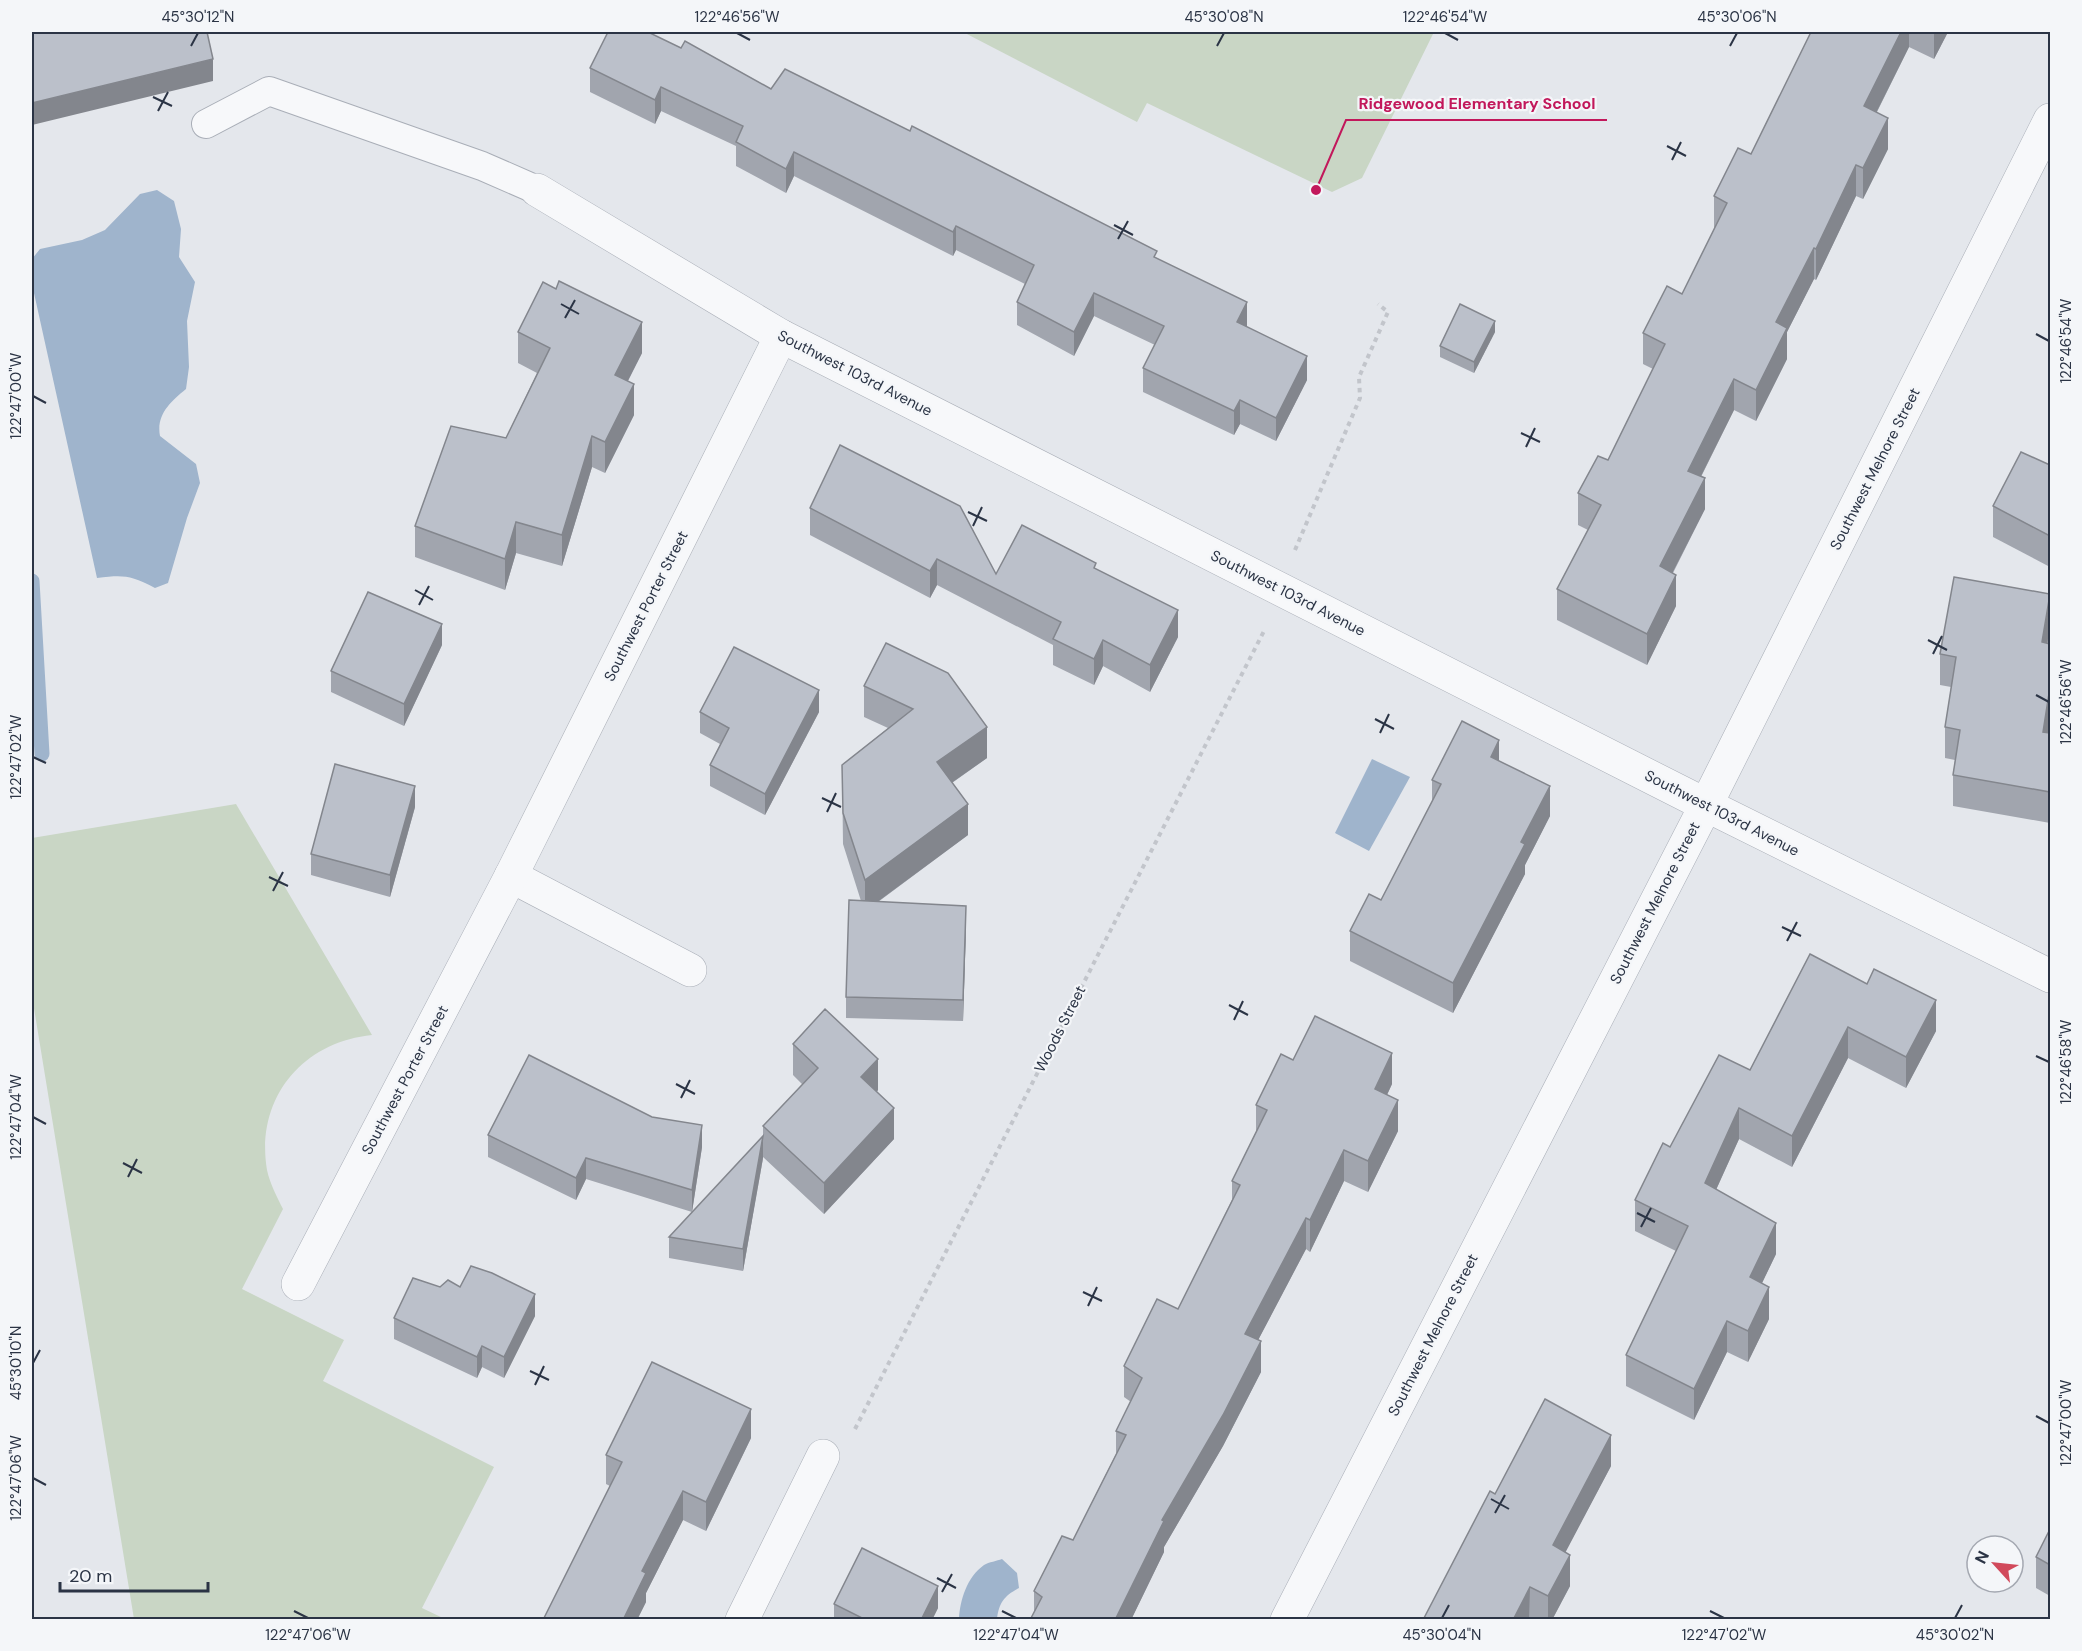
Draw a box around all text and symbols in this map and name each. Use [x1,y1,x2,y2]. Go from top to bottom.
text: 45°30'12"N [162,7,234,27]
text: 122°46'56"W [694,7,780,27]
text: 45°30'08"N [1184,7,1264,27]
text: 122°46'54"W [1403,7,1488,27]
text: 45°30'06"N [1697,7,1777,27]
callout: Ridgewood Elementary School [1346,86,1607,120]
text: Ridgewood Elementary School [1358,93,1596,114]
text: 122°46'54"W [2056,298,2076,383]
street label: Southwest 103rd Avenue [774,325,936,421]
text: 122°47'00"W [6,352,26,439]
street label: Southwest Melnore Street [1825,384,1925,554]
street label: Southwest Porter Street [599,527,693,685]
street label: Southwest 103rd Avenue [1207,545,1369,641]
text: 122°46'56"W [2056,659,2076,745]
text: 122°47'02"W [6,714,26,799]
street label: Southwest 103rd Avenue [1641,765,1803,861]
street label: Southwest Melnore Street [1605,818,1705,988]
street label: Woods Street [1030,982,1091,1076]
street label: Southwest Porter Street [357,1002,453,1158]
text: 122°46'58"W [2056,1019,2076,1104]
text: 122°47'04"W [6,1074,26,1160]
street label: Southwest Melnore Street [1383,1250,1483,1420]
text: 45°30'10"N [6,1326,26,1400]
text: 122°47'00"W [2056,1379,2076,1466]
text: 122°47'06"W [6,1435,26,1521]
north arrow [1965,1534,2025,1594]
text: N [1970,1547,1994,1567]
scale bar [60,1555,208,1593]
text: 20 m [69,1564,112,1588]
text: 122°47'06"W [265,1625,351,1645]
text: 122°47'04"W [973,1625,1059,1645]
text: 45°30'04"N [1402,1625,1482,1645]
text: 122°47'02"W [1682,1625,1767,1645]
text: 45°30'02"N [1916,1625,1994,1645]

